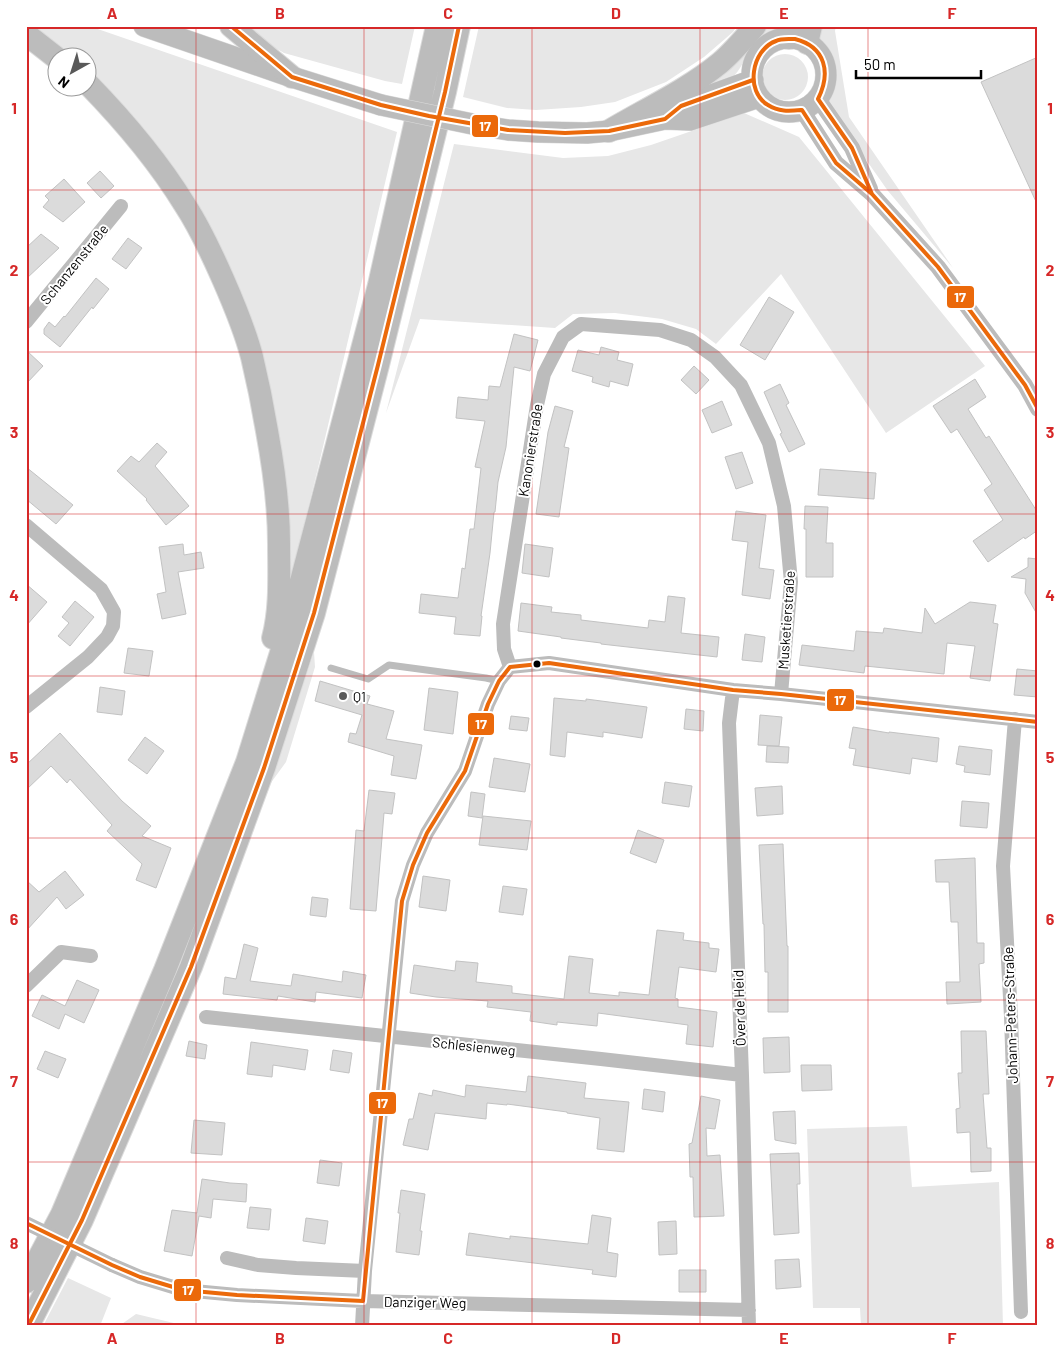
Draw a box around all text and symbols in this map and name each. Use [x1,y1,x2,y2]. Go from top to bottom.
text: A [107,3,118,22]
text: B [275,3,285,22]
text: C [443,3,453,22]
text: D [611,3,621,22]
text: E [779,3,789,22]
text: F [948,3,957,22]
north arrow [48,48,98,98]
scale bar [856,48,982,80]
text: 50 m [864,55,896,73]
text: N [55,73,72,92]
text: 1 [11,98,17,117]
text: 1 [1047,98,1053,117]
line badge: 17 [471,114,499,138]
text: 17 [479,117,491,134]
street label: Schanzenstraße [36,220,112,308]
text: 2 [10,260,19,279]
text: 2 [1046,260,1055,279]
line badge: 17 [946,285,975,309]
text: 17 [954,288,966,305]
street label: Kanonierstraße [514,402,546,498]
text: 3 [10,422,18,441]
text: 3 [1046,422,1054,441]
street label: Musketierstraße [774,570,798,670]
text: 4 [9,585,19,604]
text: 4 [1045,585,1055,604]
unlabelled marker [532,659,542,669]
place label: Q1 [353,688,366,705]
line badge: 17 [826,688,855,712]
marker: Q1 [337,690,349,702]
text: 17 [834,691,846,708]
line badge: 17 [467,712,495,736]
text: 17 [475,715,487,732]
text: 5 [10,747,19,766]
text: 5 [1046,747,1055,766]
text: 6 [10,909,19,928]
text: 6 [1046,909,1055,928]
street label: Johann-Peters-Straße [999,946,1021,1084]
street label: Över de Heid [729,970,749,1046]
street label: Schlesienweg [432,1033,516,1059]
text: 7 [10,1071,18,1090]
text: 7 [1046,1071,1054,1090]
line badge: 17 [368,1091,397,1115]
text: 17 [376,1094,388,1111]
text: 8 [10,1233,19,1252]
text: 8 [1046,1233,1055,1252]
line badge: 17 [173,1278,202,1302]
text: 17 [182,1281,194,1298]
street label: Danziger Weg [384,1293,466,1311]
text: A [107,1328,118,1347]
text: B [275,1328,285,1347]
text: C [443,1328,453,1347]
text: D [611,1328,621,1347]
text: E [779,1328,789,1347]
text: F [948,1328,957,1347]

